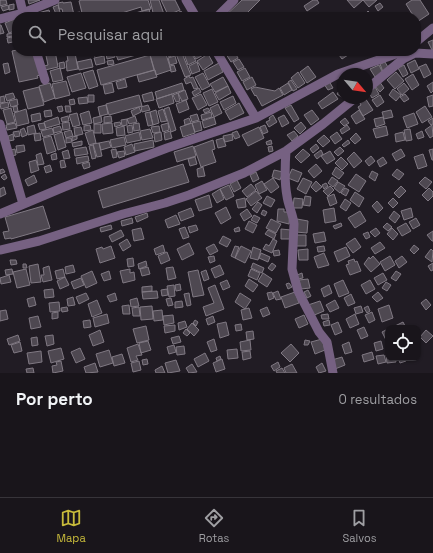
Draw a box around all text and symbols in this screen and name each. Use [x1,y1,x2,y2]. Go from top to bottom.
search box [12,12,421,56]
icon: search [26,23,48,45]
text: Pesquisar aqui [58,25,163,44]
north arrow [337,68,373,104]
map controls [385,325,421,361]
button: locate [385,325,421,361]
text: Por perto [16,388,93,410]
text: 0 resultados [338,391,417,408]
tab: Mapa [57,507,86,545]
tab: Rotas [199,507,229,545]
tab: Salvos [342,507,376,545]

